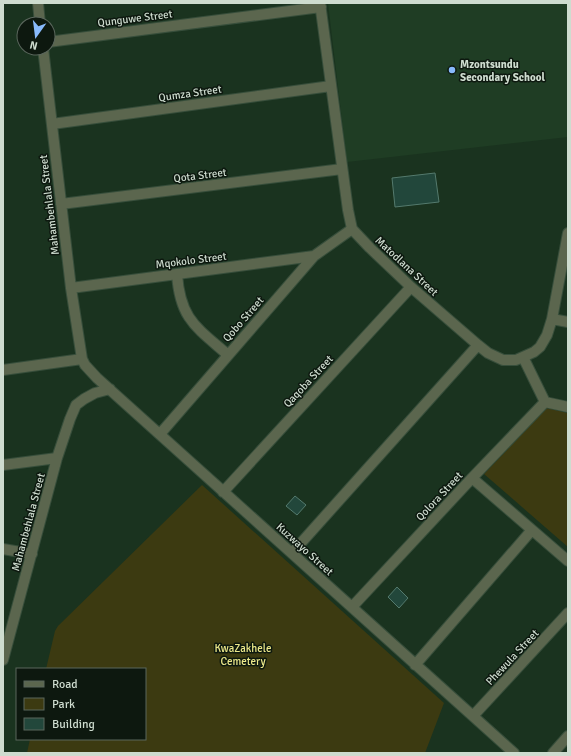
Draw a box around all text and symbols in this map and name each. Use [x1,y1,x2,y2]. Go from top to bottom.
street label: Qunguwe Street [97,7,173,30]
north arrow [16,16,56,56]
text: N [28,38,39,52]
place label: Mzontsundu Secondary School [460,58,545,84]
marker: Mzontsundu Secondary School [447,65,457,75]
street label: Qumza Street [158,83,223,104]
street label: Mahambehlala Street [37,154,62,256]
street label: Qota Street [173,166,227,185]
street label: Matodlana Street [373,234,441,299]
street label: Mqokolo Street [155,250,227,271]
street label: Qobo Street [220,294,267,345]
street label: Qaqoba Street [281,352,336,410]
street label: Qolora Street [413,469,465,524]
street label: Mahambehlala Street [9,472,48,573]
street label: Kuzwayo Street [273,520,336,579]
street label: Phewula Street [483,627,542,688]
park label: KwaZakhele Cemetery [215,642,271,668]
legend [16,668,146,740]
text: Road [52,677,78,692]
text: Park [52,697,75,712]
text: Building [52,717,95,732]

